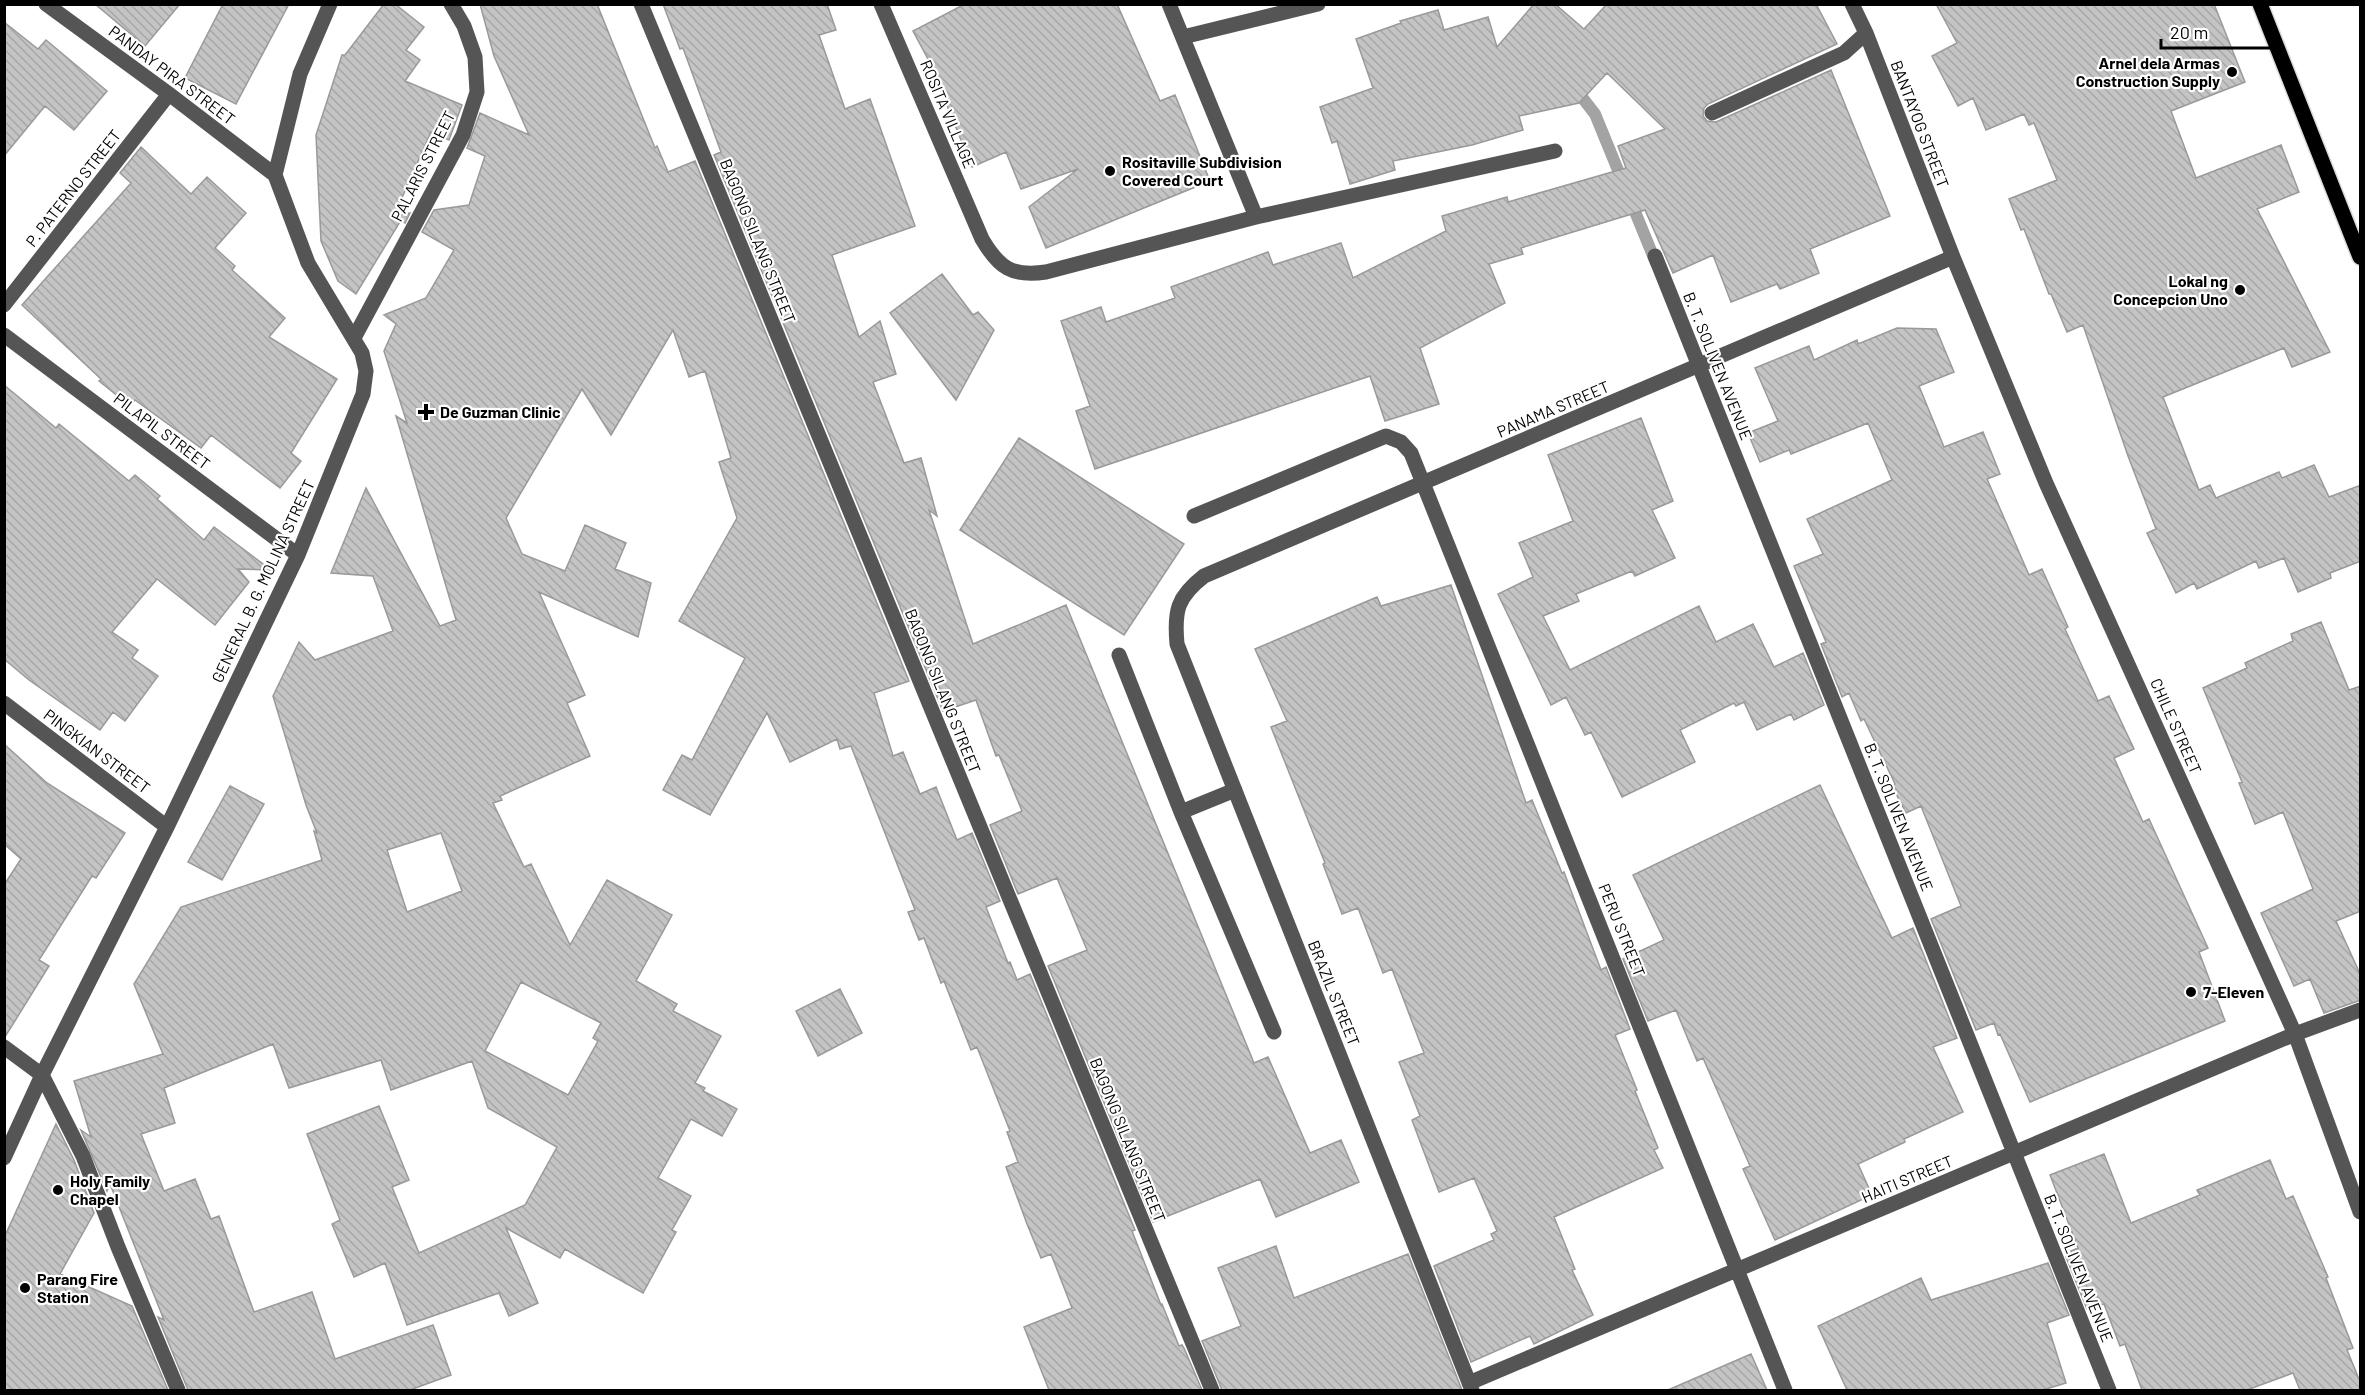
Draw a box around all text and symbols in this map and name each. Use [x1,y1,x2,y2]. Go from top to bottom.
scale bar [2161,12,2276,50]
street label: PANDAY PIRA STREET [105,21,239,128]
text: 20 m [2170,21,2208,43]
place label: Arnel dela Armas Construction Supply [2076,53,2220,90]
street label: ROSITA VILLAGE [917,57,980,171]
street label: BANTAYOG STREET [1887,57,1954,190]
marker: Arnel dela Armas Construction Supply [2225,65,2239,79]
street label: PALARIS STREET [387,107,459,224]
street label: P. PATERNO STREET [21,125,124,250]
place label: Rositaville Subdivision Covered Court [1122,152,1282,189]
street label: BAGONG SILANG STREET [717,156,800,326]
marker: Rositaville Subdivision Covered Court [1103,164,1117,178]
place label: Lokal ng Concepcion Uno [2113,271,2228,308]
marker: Lokal ng Concepcion Uno [2233,283,2247,297]
street label: B. T. SOLIVEN AVENUE [1680,289,1757,443]
street label: PANAMA STREET [1494,376,1612,441]
street label: PILAPIL STREET [111,388,214,473]
place label: De Guzman Clinic [440,402,561,421]
marker: De Guzman Clinic [417,403,435,421]
street label: GENERAL B. G. MOLINA STREET [207,476,318,685]
street label: BAGONG SILANG STREET [902,606,985,776]
street label: CHILE STREET [2147,675,2206,777]
street label: PINGKIAN STREET [40,704,154,797]
street label: B. T. SOLIVEN AVENUE [1861,740,1938,894]
street label: PERU STREET [1595,880,1650,979]
street label: BRAZIL STREET [1305,937,1364,1048]
place label: 7-Eleven [2203,982,2264,1001]
marker: 7-Eleven [2184,985,2198,999]
street label: BAGONG SILANG STREET [1087,1055,1170,1225]
street label: HAITI STREET [1858,1151,1955,1206]
place label: Holy Family Chapel [70,1171,150,1208]
marker: Holy Family Chapel [51,1183,65,1197]
street label: B. T. SOLIVEN AVENUE [2041,1191,2118,1345]
place label: Parang Fire Station [37,1269,118,1306]
marker: Parang Fire Station [18,1281,32,1295]

